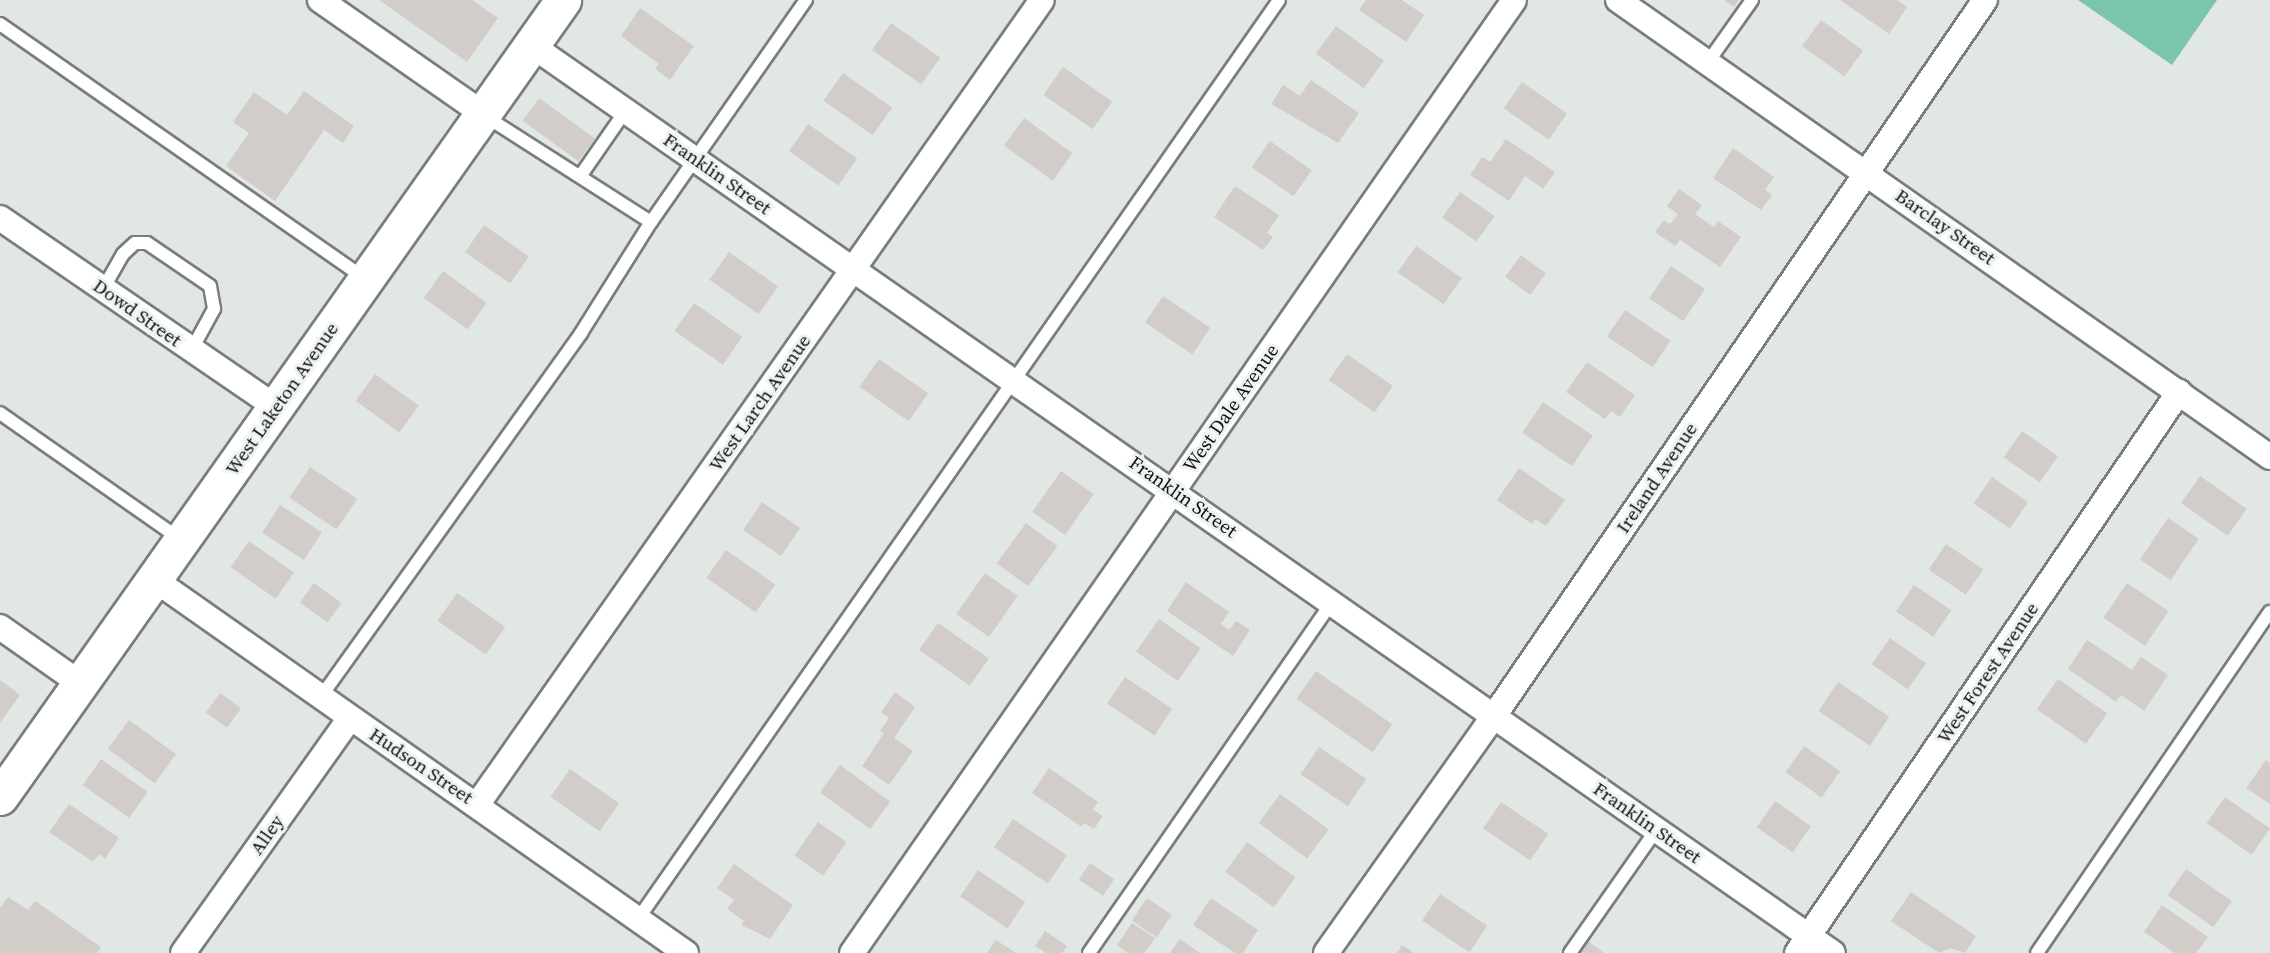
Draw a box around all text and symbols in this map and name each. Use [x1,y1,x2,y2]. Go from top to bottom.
street label: Franklin Street [659,128,775,220]
street label: Barclay Street [1891,184,1999,270]
street label: Dowd Street [89,274,185,352]
street label: West Laketon Avenue [221,318,343,480]
street label: West Larch Avenue [704,330,816,476]
street label: West Dale Avenue [1178,340,1284,476]
street label: Ireland Avenue [1612,418,1702,538]
street label: Franklin Street [1125,451,1241,543]
street label: West Forest Avenue [1932,598,2044,748]
street label: Hudson Street [365,723,477,809]
street label: Franklin Street [1589,777,1705,869]
street label: Alley [245,811,289,859]

